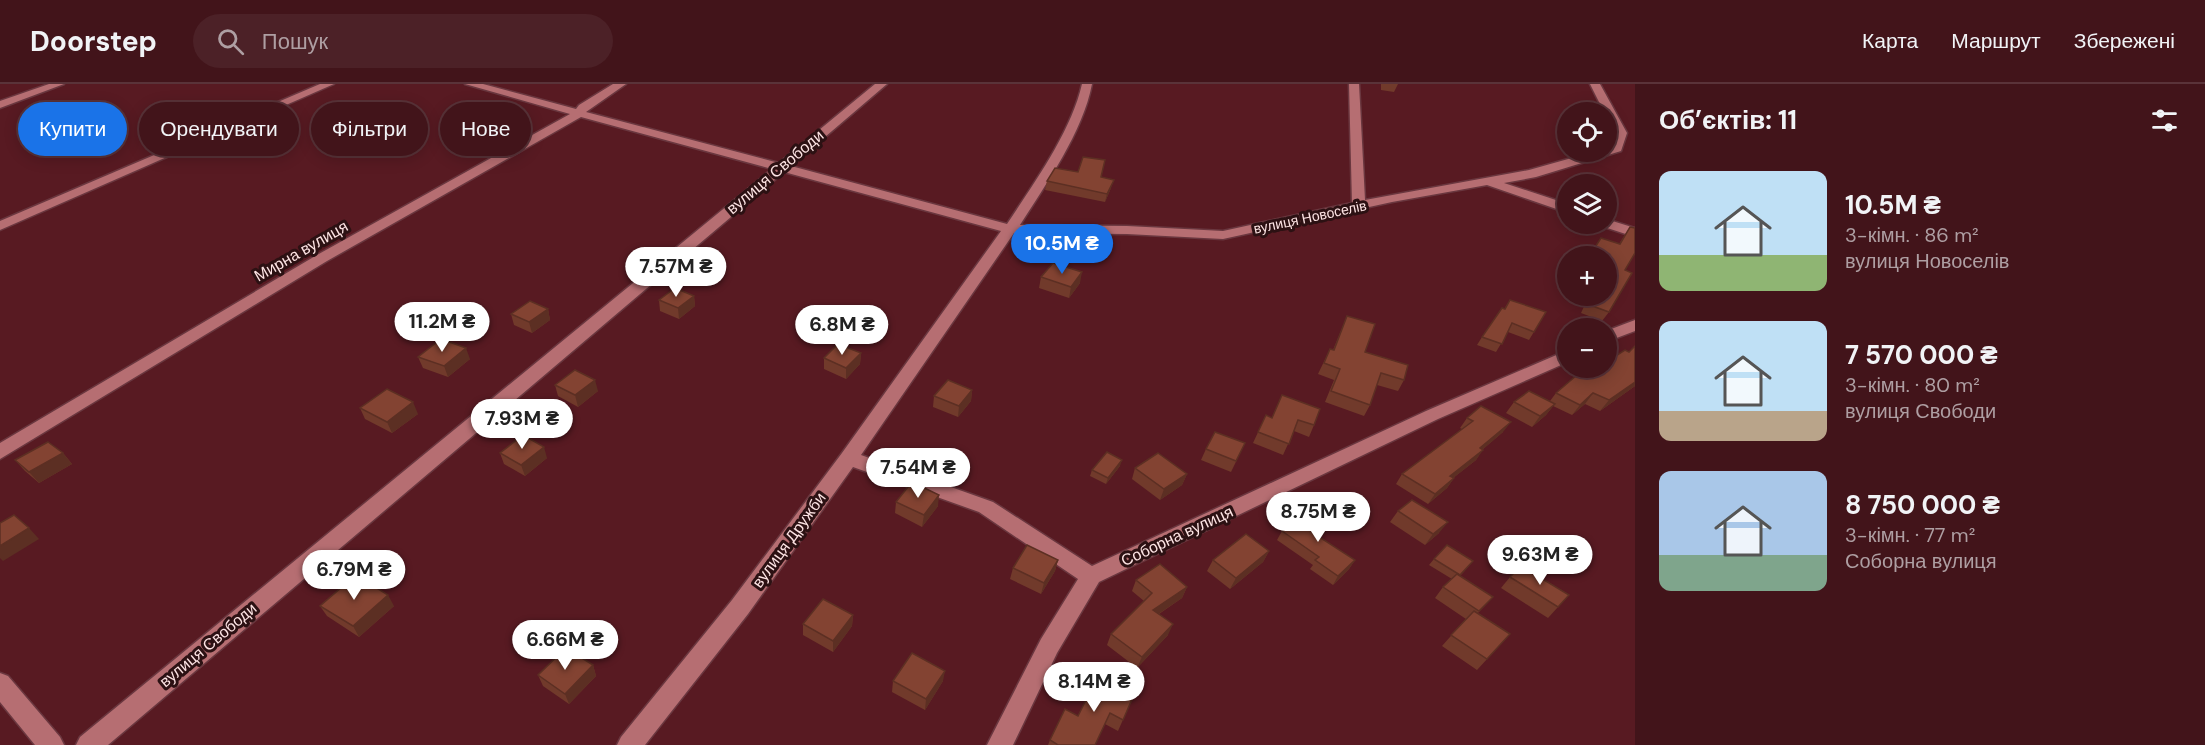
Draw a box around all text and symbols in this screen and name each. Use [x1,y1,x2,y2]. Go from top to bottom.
search box [193,14,613,68]
text: Doorstep [30,23,157,60]
icon: search [214,25,247,58]
text: Пошук [262,27,328,56]
text: Карта [1862,27,1918,55]
text: Маршрут [1951,27,2041,55]
text: Збережені [2074,27,2175,55]
chip: Купити [18,102,127,156]
chip: Орендувати [139,102,299,156]
chip: Фільтри [311,102,428,156]
chip: Нове [440,102,531,156]
map controls [1557,102,1617,378]
button: locate [1557,102,1617,162]
text: Об’єктів: 11 [1659,103,1797,137]
icon: filters [2148,104,2181,137]
street label: вулиця Свободи [722,125,828,219]
button: layers [1557,174,1617,234]
text: 10.5M ₴ [1845,188,1941,222]
icon: home [1707,195,1779,267]
street label: вулиця Новоселів [1252,196,1368,238]
street label: Мирна вулиця [250,216,352,286]
text: 3-кімн. · 86 m² [1845,222,1979,248]
pin: 10.5M ₴ [1007,224,1117,275]
text: 10.5M ₴ [1025,230,1099,256]
button: + [1557,246,1617,306]
pin: 7.57M ₴ [621,247,731,298]
text: вулиця Новоселів [1845,248,2009,274]
text: 7.57M ₴ [639,253,713,279]
pin: 11.2M ₴ [387,302,497,353]
pin: 6.8M ₴ [793,305,891,356]
text: 11.2M ₴ [409,308,475,334]
text: 6.8M ₴ [809,311,875,337]
button: − [1557,318,1617,378]
text: 7 570 000 ₴ [1845,338,1998,372]
icon: home [1707,345,1779,417]
text: 3-кімн. · 80 m² [1845,372,1980,398]
text: вулиця Свободи [1845,398,1996,424]
pin: 7.93M ₴ [467,399,577,450]
text: 7.93M ₴ [485,405,559,431]
pin: 7.54M ₴ [863,448,973,499]
text: 7.54M ₴ [880,454,956,480]
street label: вулиця Дружби [747,488,831,592]
text: 8 750 000 ₴ [1845,488,2000,522]
pin: 8.75M ₴ [1263,492,1373,543]
icon: home [1707,495,1779,567]
text: 8.75M ₴ [1280,498,1356,524]
street label: Соборна вулиця [1118,501,1236,571]
text: 3-кімн. · 77 m² [1845,522,1975,548]
pin: 9.63M ₴ [1485,535,1595,586]
text: 9.63M ₴ [1501,541,1579,567]
text: Соборна вулиця [1845,548,1997,574]
pin: 6.79M ₴ [299,550,409,601]
text: 6.79M ₴ [316,556,392,582]
street label: вулиця Свободи [155,598,261,692]
pin: 6.66M ₴ [510,620,620,671]
text: 6.66M ₴ [526,626,604,652]
pin: 8.14M ₴ [1039,662,1149,713]
text: 8.14M ₴ [1057,668,1131,694]

